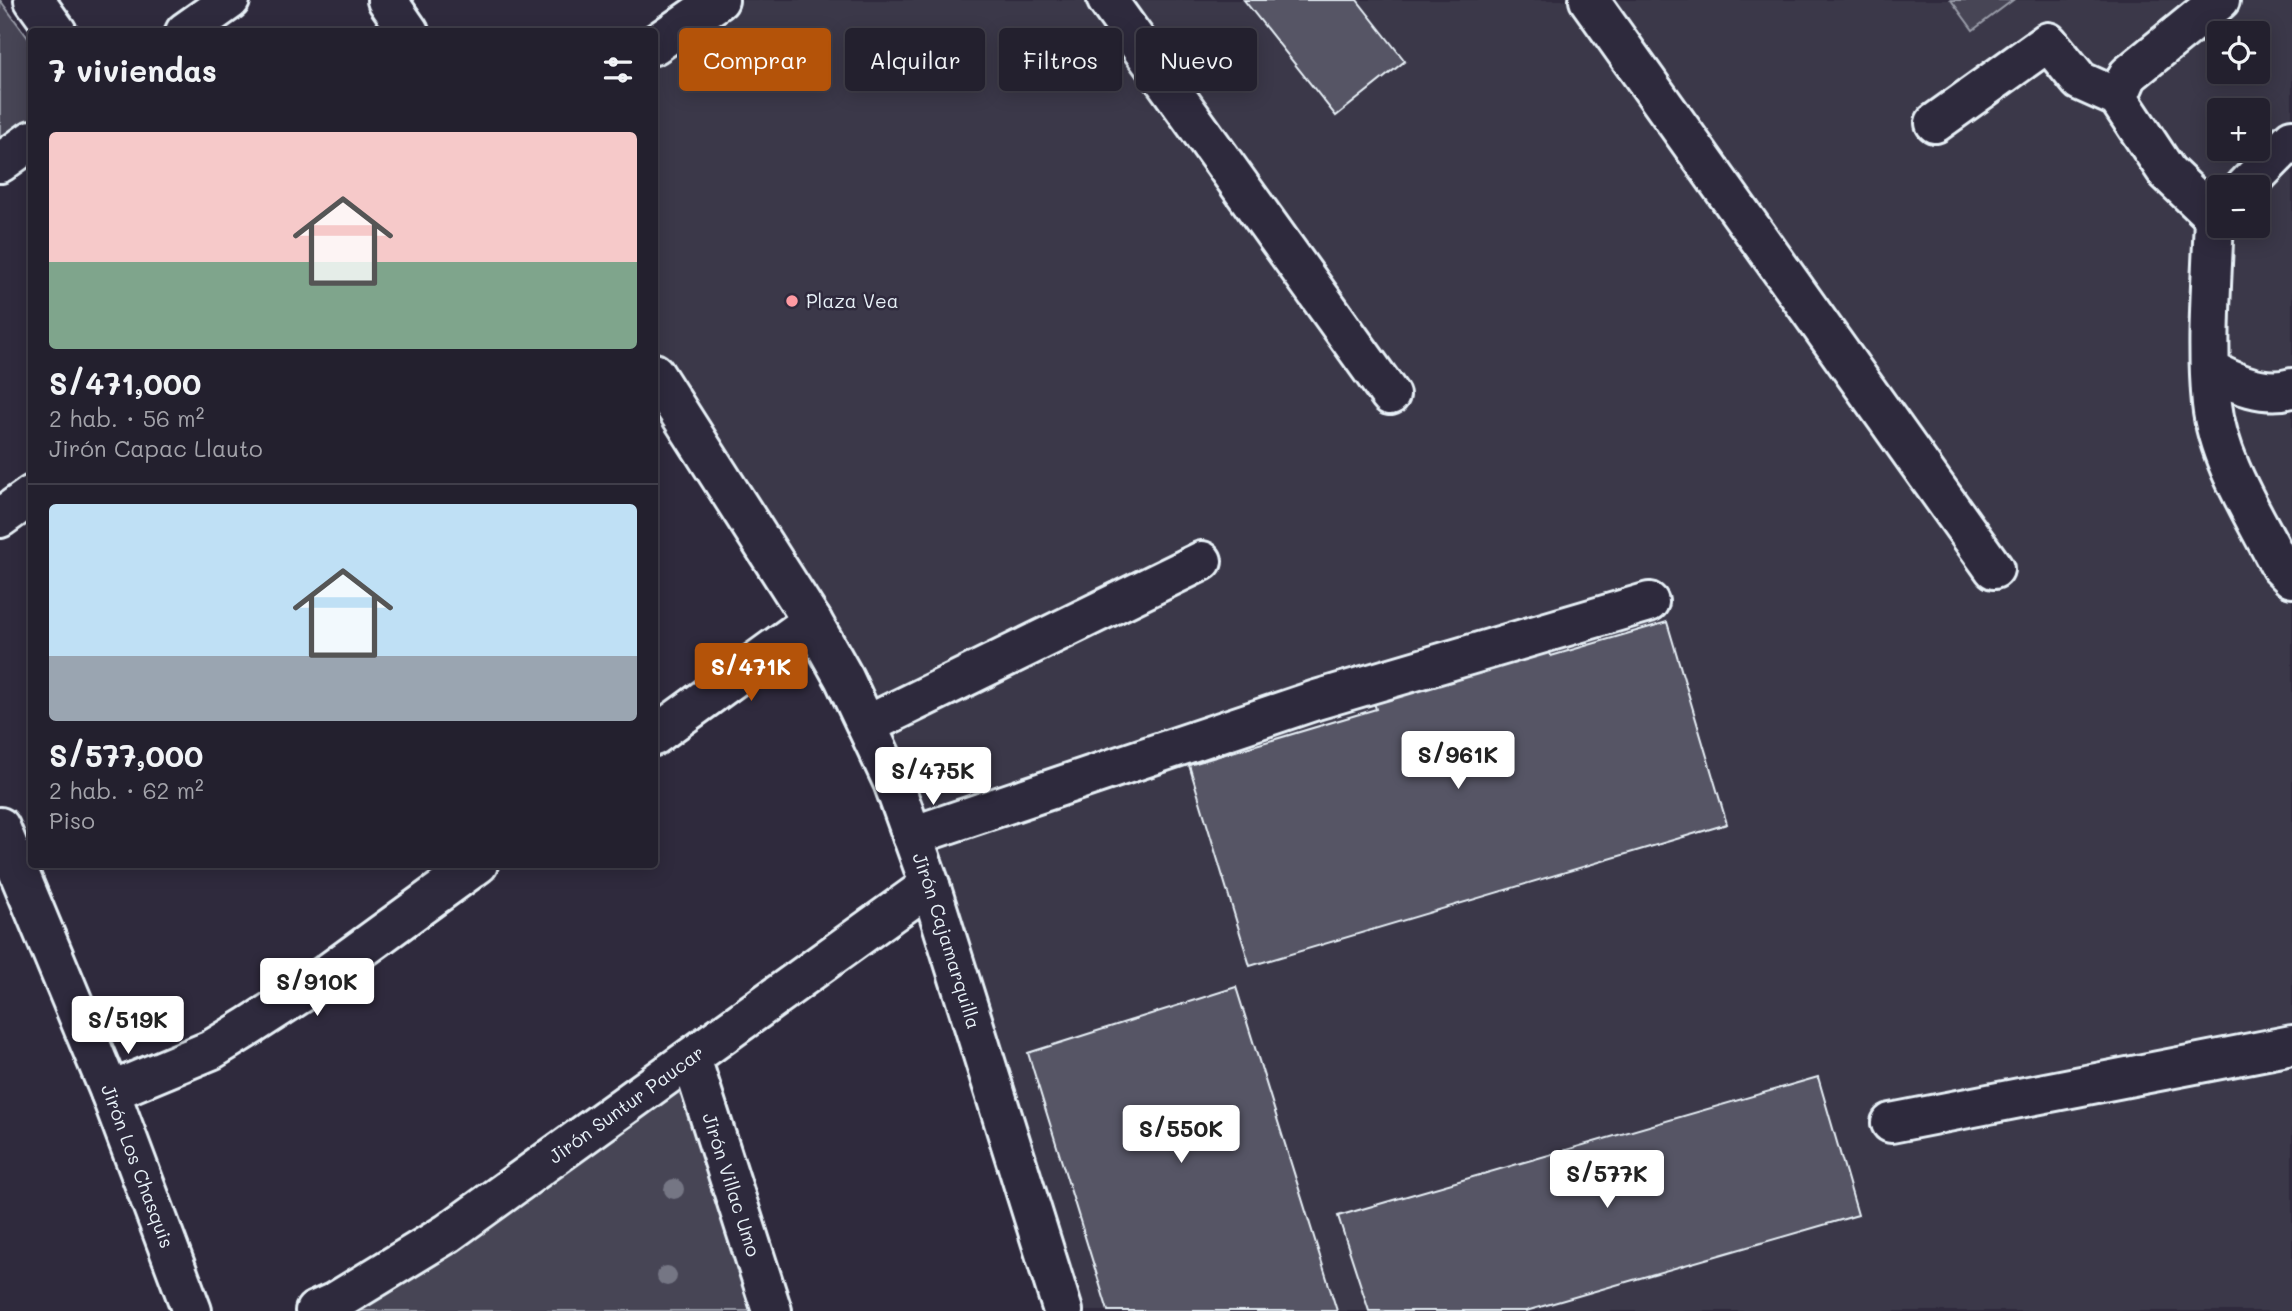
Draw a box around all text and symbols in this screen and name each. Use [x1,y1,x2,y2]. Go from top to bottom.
map controls [2207,21,2270,238]
button: locate [2207,21,2270,84]
chip: Comprar [679,28,831,91]
chip: Alquilar [845,28,985,91]
chip: Filtros [999,28,1122,91]
chip: Nuevo [1136,28,1257,91]
text: 7 viviendas [49,50,217,90]
icon: filters [599,51,637,89]
button: + [2207,98,2270,161]
button: − [2207,175,2270,238]
icon: home [280,178,406,304]
place label: Plaza Vea [806,288,899,313]
marker: Plaza Vea [784,293,800,309]
text: S/471,000 [49,363,201,403]
text: 2 hab. · 56 m² [49,403,204,433]
text: Jirón Capac Llauto [49,433,263,463]
icon: home [280,550,406,676]
pin: S/471K [694,644,808,703]
text: S/471K [711,651,791,681]
pin: S/961K [1401,732,1515,791]
text: S/577,000 [49,735,203,775]
text: S/961K [1418,739,1498,769]
pin: S/475K [876,748,990,807]
text: S/475K [891,755,975,785]
text: 2 hab. · 62 m² [49,775,204,805]
text: Piso [49,805,95,835]
street label: Jirón Cajamarquilla [907,849,987,1032]
pin: S/910K [260,958,374,1018]
text: S/910K [276,966,358,996]
pin: S/519K [71,996,185,1056]
text: S/519K [88,1004,168,1034]
street label: Jirón Suntur Paucar [543,1039,709,1169]
street label: Jirón Los Chasquis [96,1080,180,1251]
pin: S/550K [1124,1106,1238,1165]
street label: Jirón Villac Umo [697,1109,767,1260]
text: S/550K [1139,1113,1223,1143]
pin: S/577K [1550,1150,1664,1210]
text: S/577K [1566,1158,1648,1188]

